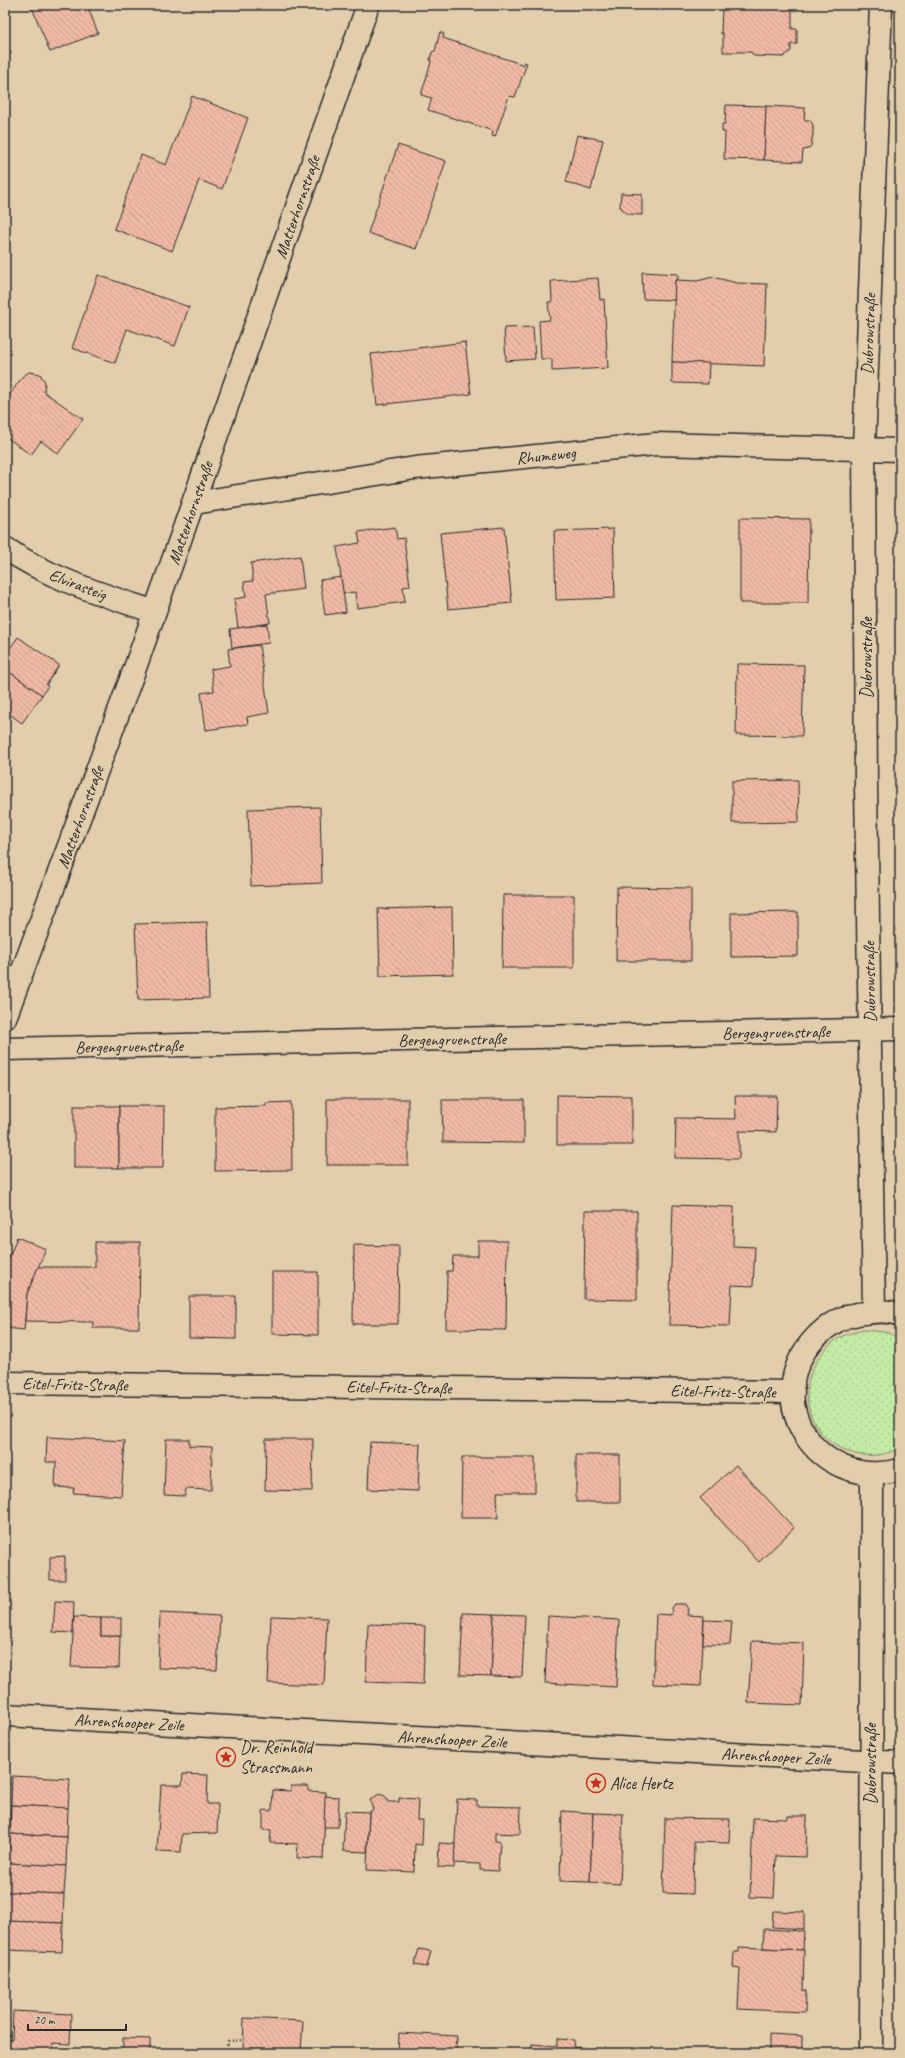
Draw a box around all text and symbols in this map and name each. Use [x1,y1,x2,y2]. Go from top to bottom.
street label: Matterhornstraße [270,152,325,261]
street label: Dubrowstraße [857,292,880,375]
street label: Rhumeweg [515,442,578,469]
street label: Matterhornstraße [163,458,218,567]
street label: Elvirasteig [46,564,110,605]
street label: Dubrowstraße [856,616,877,699]
street label: Matterhornstraße [52,762,109,871]
street label: Dubrowstraße [858,940,881,1023]
street label: Bergengruenstraße [722,1021,832,1044]
street label: Bergengruenstraße [398,1028,508,1051]
street label: Bergengruenstraße [75,1035,185,1058]
street label: Eitel-Fritz-Straße [22,1373,129,1396]
street label: Eitel-Fritz-Straße [346,1376,453,1399]
street label: Eitel-Fritz-Straße [670,1380,777,1403]
street label: Ahrenshooper Zeile [74,1709,186,1736]
street label: Dubrowstraße [860,1722,881,1805]
street label: Ahrenshooper Zeile [397,1726,509,1753]
place label: Dr. Reinhold Strassmann [240,1737,315,1778]
street label: Ahrenshooper Zeile [721,1743,833,1770]
place icon: Dr. Reinhold Strassmann [215,1746,237,1768]
place icon: Alice Hertz [585,1772,607,1794]
place label: Alice Hertz [610,1773,674,1794]
scale bar [28,2006,126,2032]
text: 20 m [34,2012,56,2028]

